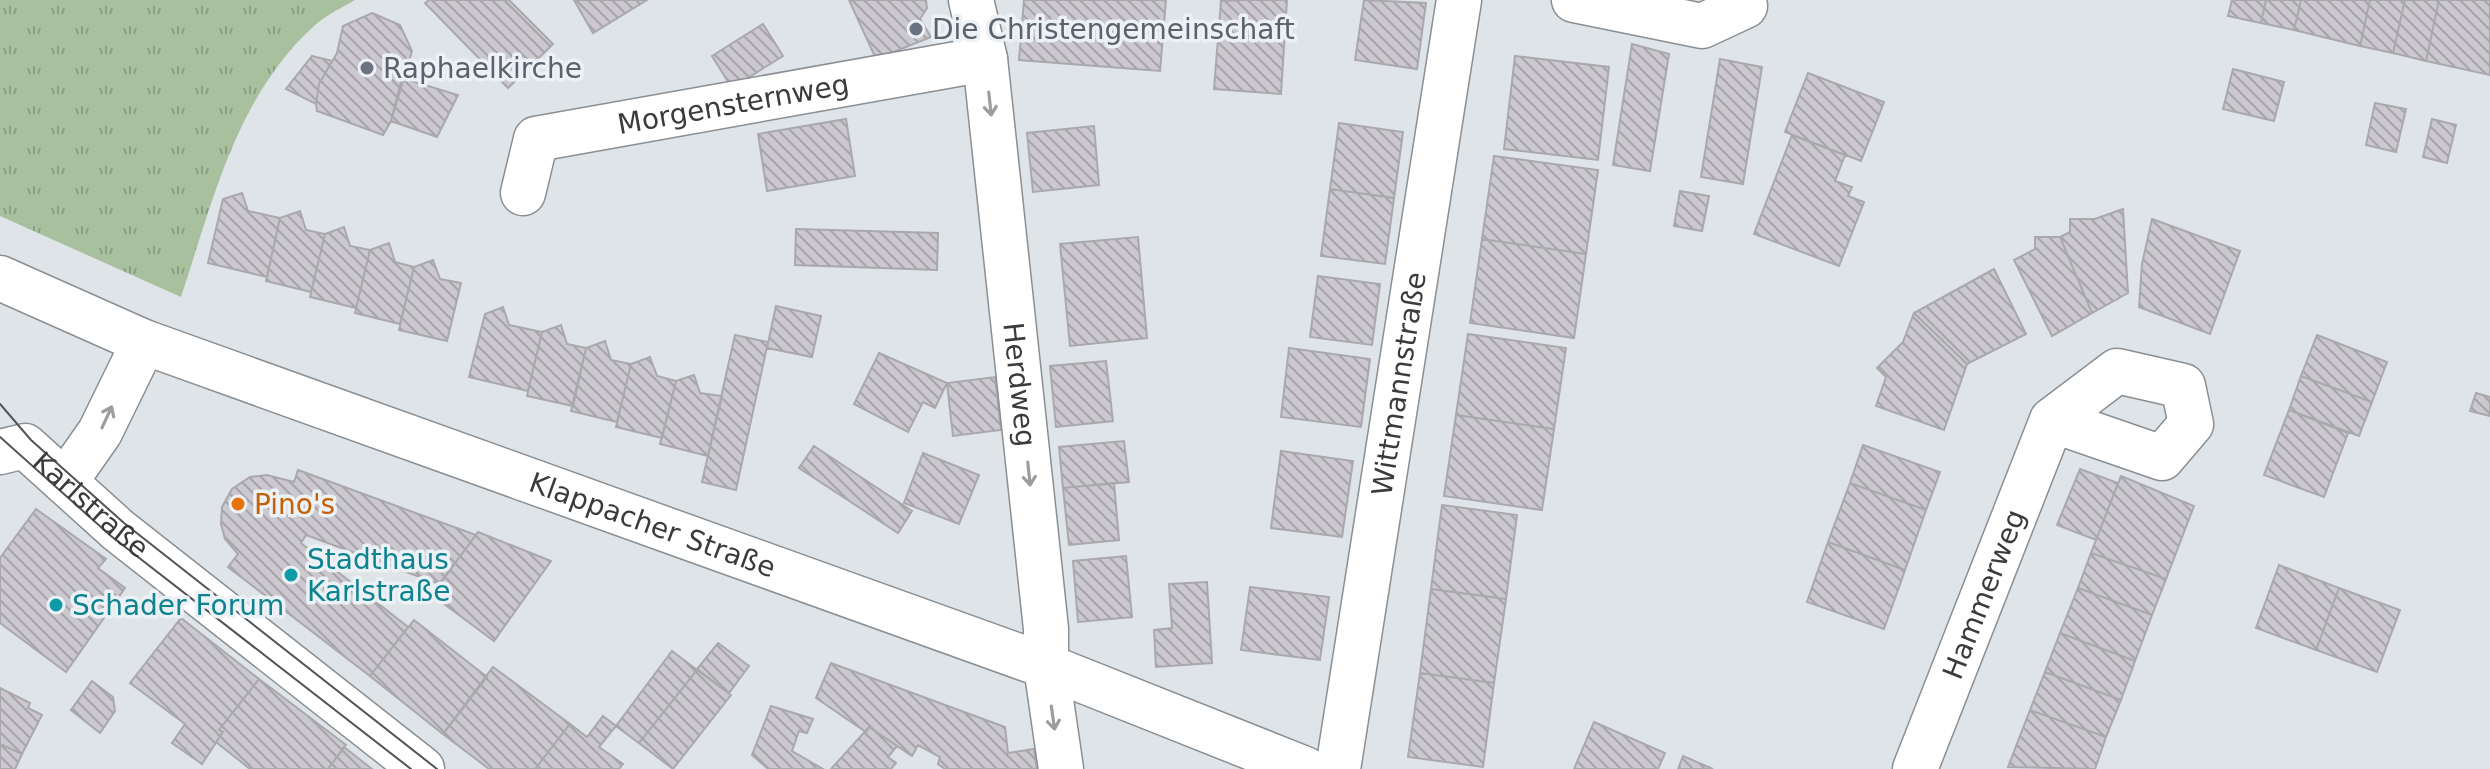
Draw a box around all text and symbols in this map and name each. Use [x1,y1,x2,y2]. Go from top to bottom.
place label: Die Christengemeinschaft [932,13,1295,46]
marker: Die Christengemeinschaft [907,20,925,38]
place label: Raphaelkirche [383,52,582,85]
marker: Raphaelkirche [358,59,376,77]
street label: Morgensternweg [615,67,852,141]
one-way arrow [983,90,998,117]
street label: Wittmannstraße [1365,270,1432,498]
street label: Herdweg [997,321,1043,448]
one-way arrow [100,406,115,430]
street label: Karlstraße [26,445,155,564]
one-way arrow [1022,460,1037,487]
street label: Klappacher Straße [525,465,780,584]
place label: Pino's [254,488,335,521]
marker: Pino's [229,495,247,513]
street label: Hammerweg [1936,504,2032,684]
place label: Stadthaus Karlstraße [307,543,450,608]
marker: Stadthaus Karlstraße [282,566,300,584]
place label: Schader Forum [72,589,284,622]
marker: Schader Forum [47,596,65,614]
one-way arrow [1046,704,1061,730]

